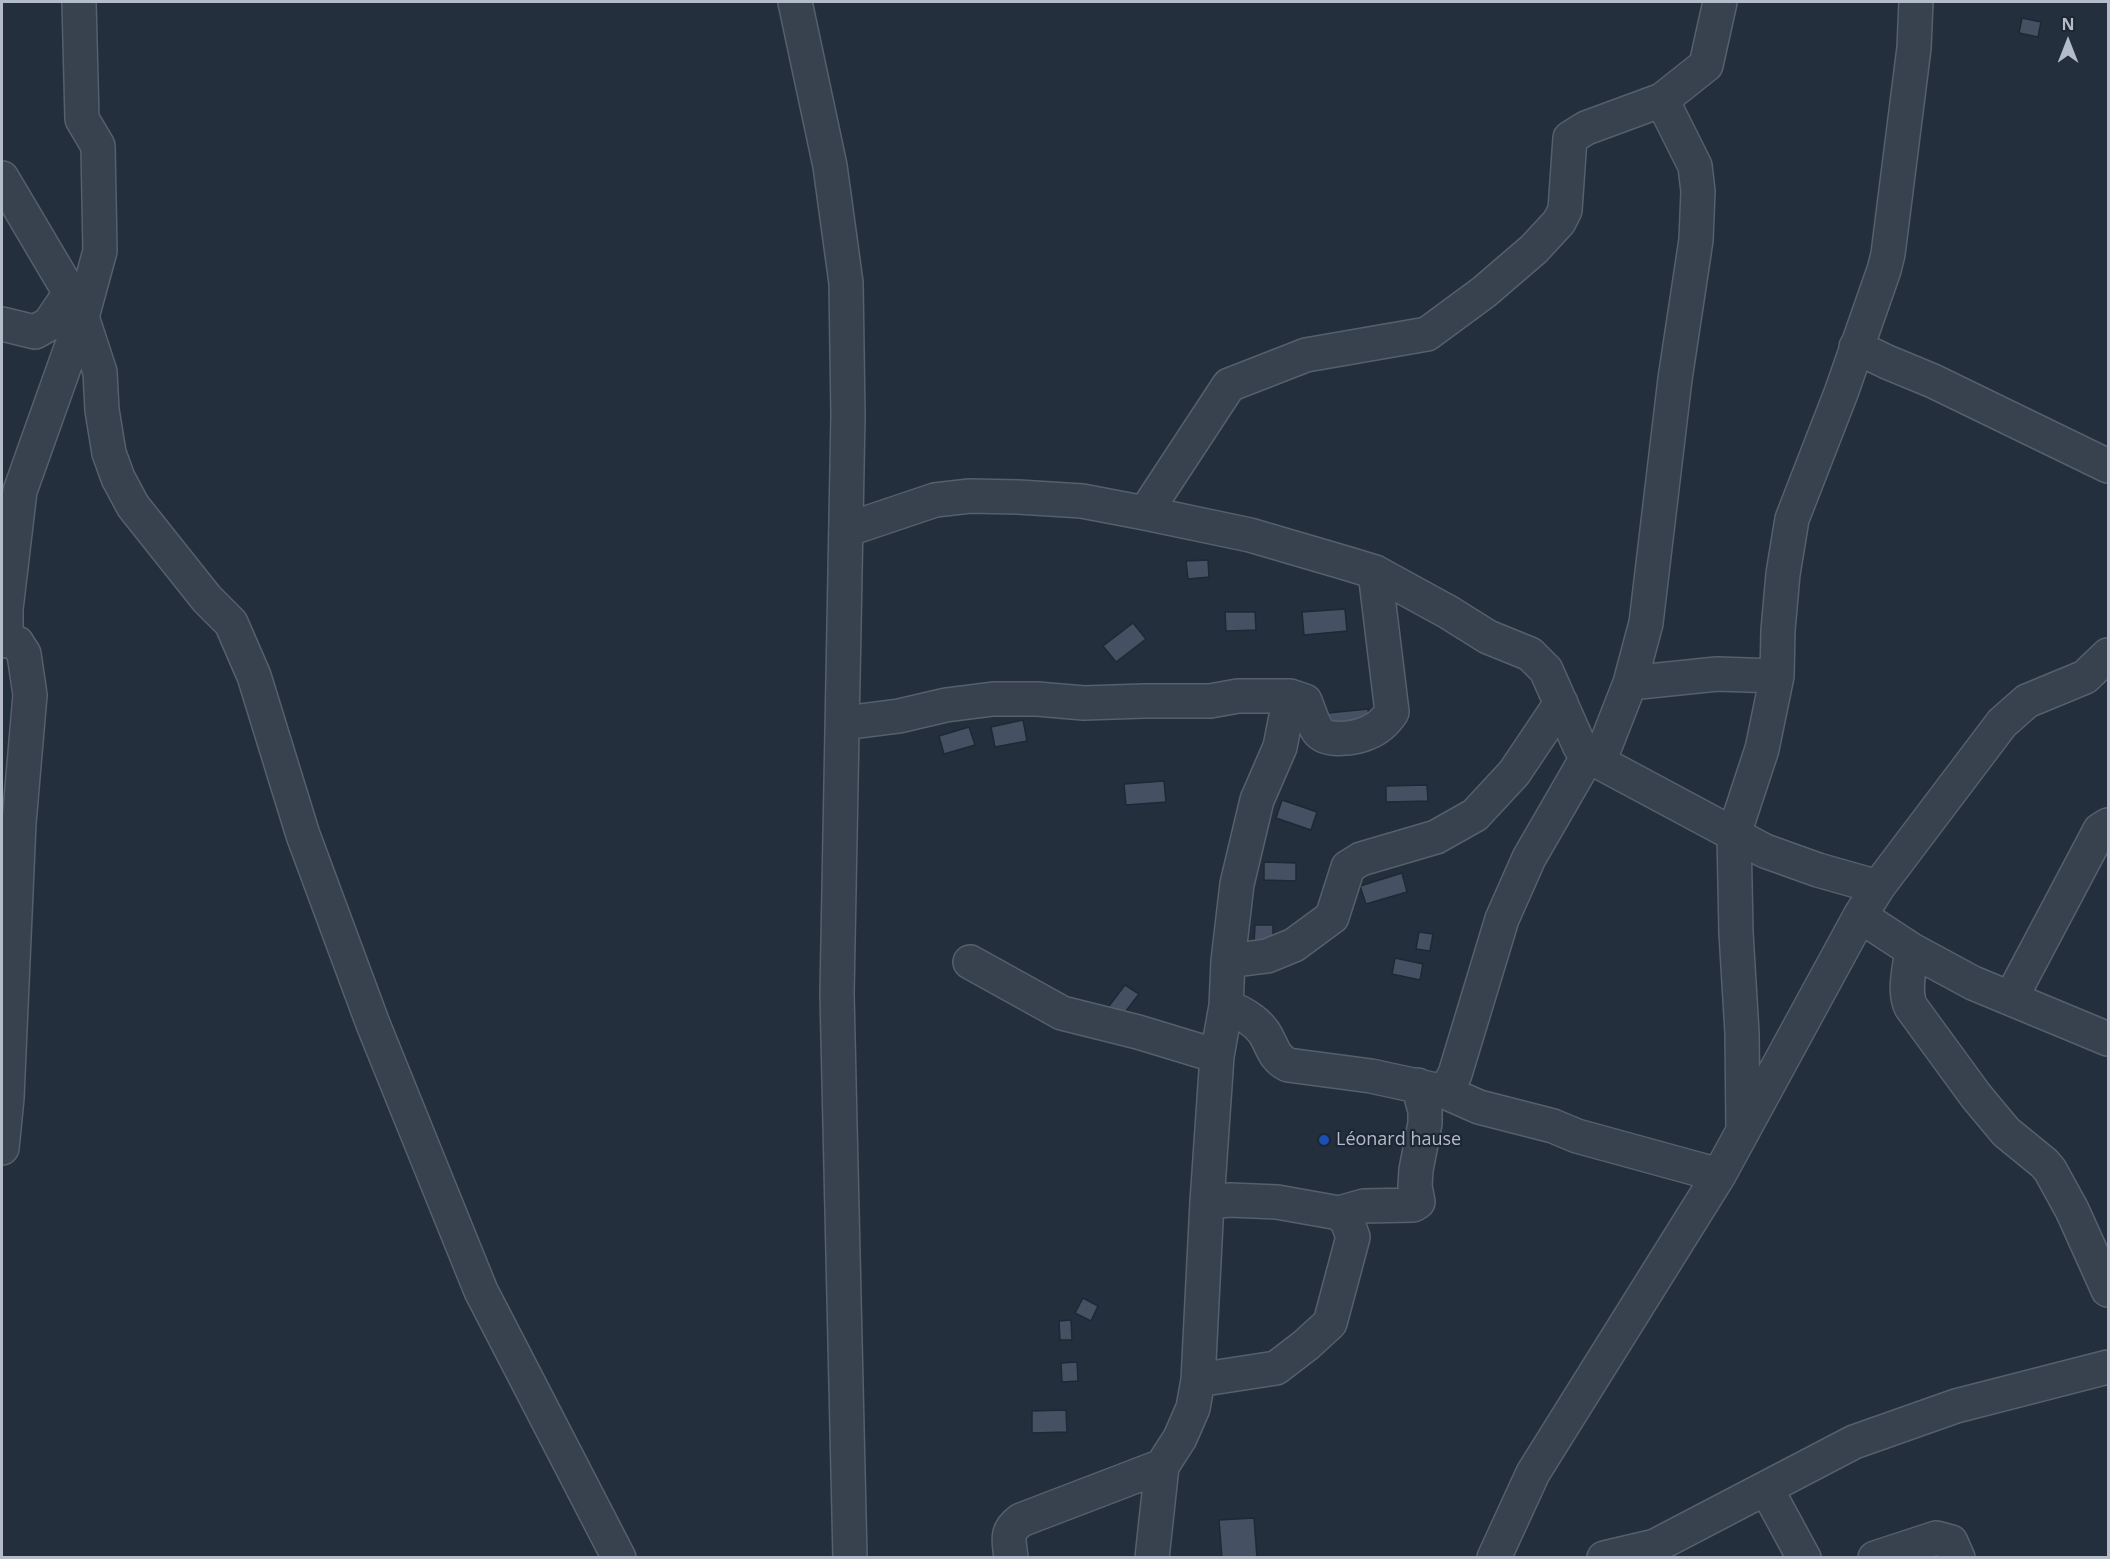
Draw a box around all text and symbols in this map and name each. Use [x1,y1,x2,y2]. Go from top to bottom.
north arrow [2038,12,2098,72]
text: N [2061,13,2075,35]
place label: Léonard hause [1336,1129,1461,1151]
marker: Léonard hause [1317,1133,1331,1147]

